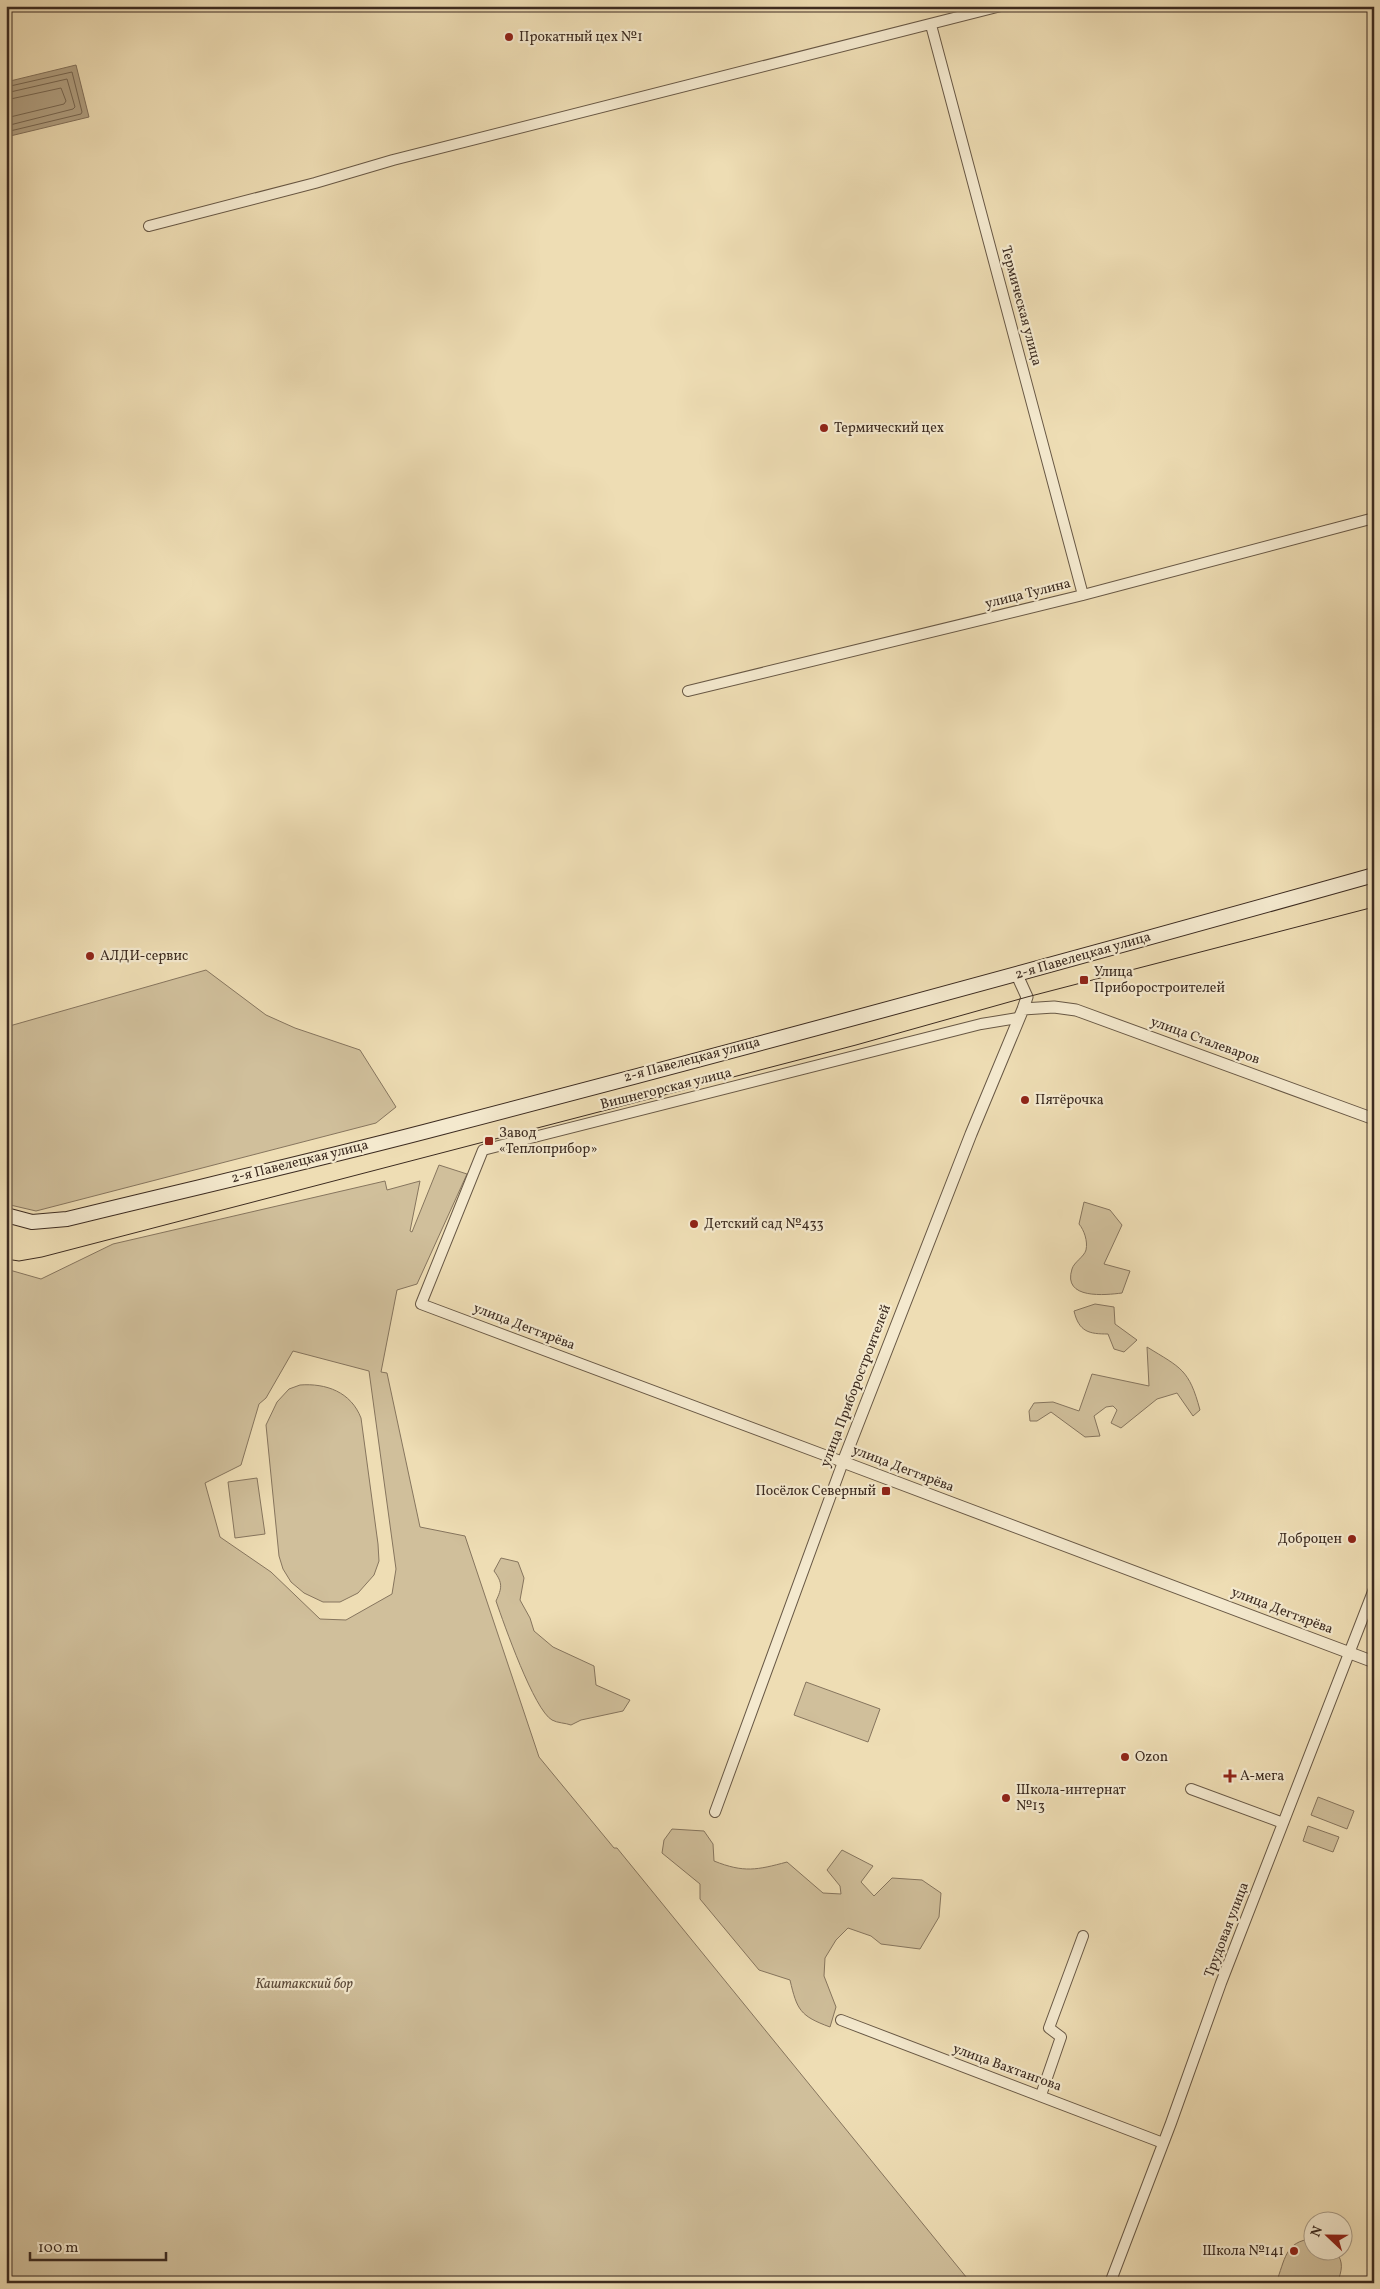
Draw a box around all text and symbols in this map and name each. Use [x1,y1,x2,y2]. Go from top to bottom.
place label: Прокатный цех №1 [519,28,643,47]
marker: Прокатный цех №1 [503,31,515,43]
street label: Термическая улица [996,244,1046,368]
place label: Термический цех [834,419,944,438]
marker: Термический цех [818,422,830,434]
street label: улица Тулина [983,574,1073,614]
street label: 2-я Павелецкая улица [1013,927,1153,985]
place label: АЛДИ-сервис [100,947,188,966]
marker: АЛДИ-сервис [84,950,96,962]
place label: Улица Приборостроителей [1094,963,1225,998]
marker: Улица Приборостроителей [1078,974,1090,986]
street label: улица Сталеваров [1148,1012,1262,1070]
street label: 2-я Павелецкая улица [622,1033,762,1087]
street label: Вишнегорская улица [598,1063,734,1115]
place label: Пятёрочка [1035,1091,1104,1110]
marker: Пятёрочка [1019,1094,1031,1106]
place label: Завод «Теплоприбор» [499,1124,598,1159]
marker: Завод «Теплоприбор» [483,1135,495,1147]
street label: 2-я Павелецкая улица [229,1136,371,1188]
place label: Детский сад №433 [704,1215,824,1234]
marker: Детский сад №433 [688,1218,700,1230]
street label: улица Дегтярёва [470,1299,578,1355]
street label: улица Приборостроителей [816,1302,896,1470]
street label: улица Дегтярёва [849,1441,957,1497]
place label: Посёлок Северный [755,1482,876,1501]
marker: Посёлок Северный [880,1485,892,1497]
place label: Доброцен [1278,1530,1342,1549]
marker: Доброцен [1346,1533,1358,1545]
street label: улица Дегтярёва [1228,1583,1336,1639]
place label: Ozon [1135,1748,1168,1767]
marker: Ozon [1119,1751,1131,1763]
place label: А-мега [1240,1767,1284,1786]
marker: А-мега [1224,1770,1236,1782]
place label: Школа-интернат №13 [1016,1781,1126,1816]
marker: Школа-интернат №13 [1000,1792,1012,1804]
street label: Трудовая улица [1200,1880,1254,1980]
park label: Каштакский бор [255,1975,353,1994]
street label: улица Вахтангова [950,2039,1064,2097]
north arrow [1302,2212,1352,2262]
text: N [1307,2223,1328,2240]
scale bar [30,2229,166,2261]
text: 100 m [38,2238,78,2259]
place label: Школа №141 [1202,2242,1284,2261]
marker: Школа №141 [1288,2245,1300,2257]

